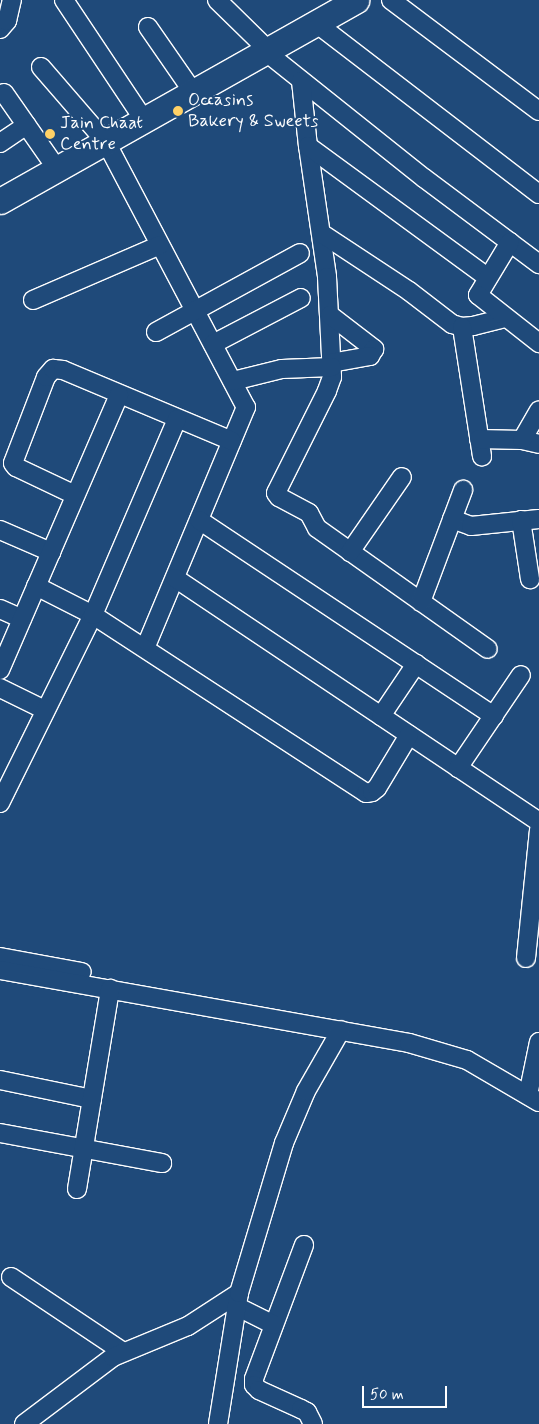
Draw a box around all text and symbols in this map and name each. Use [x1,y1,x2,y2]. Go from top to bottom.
place label: Occasins Bakery & Sweets [188,90,319,132]
marker: Occasins Bakery & Sweets [172,105,184,117]
place label: Jain Chaat Centre [60,113,147,156]
marker: Jain Chaat Centre [44,128,56,140]
scale bar [364,1376,449,1408]
text: 50 m [370,1385,404,1405]

